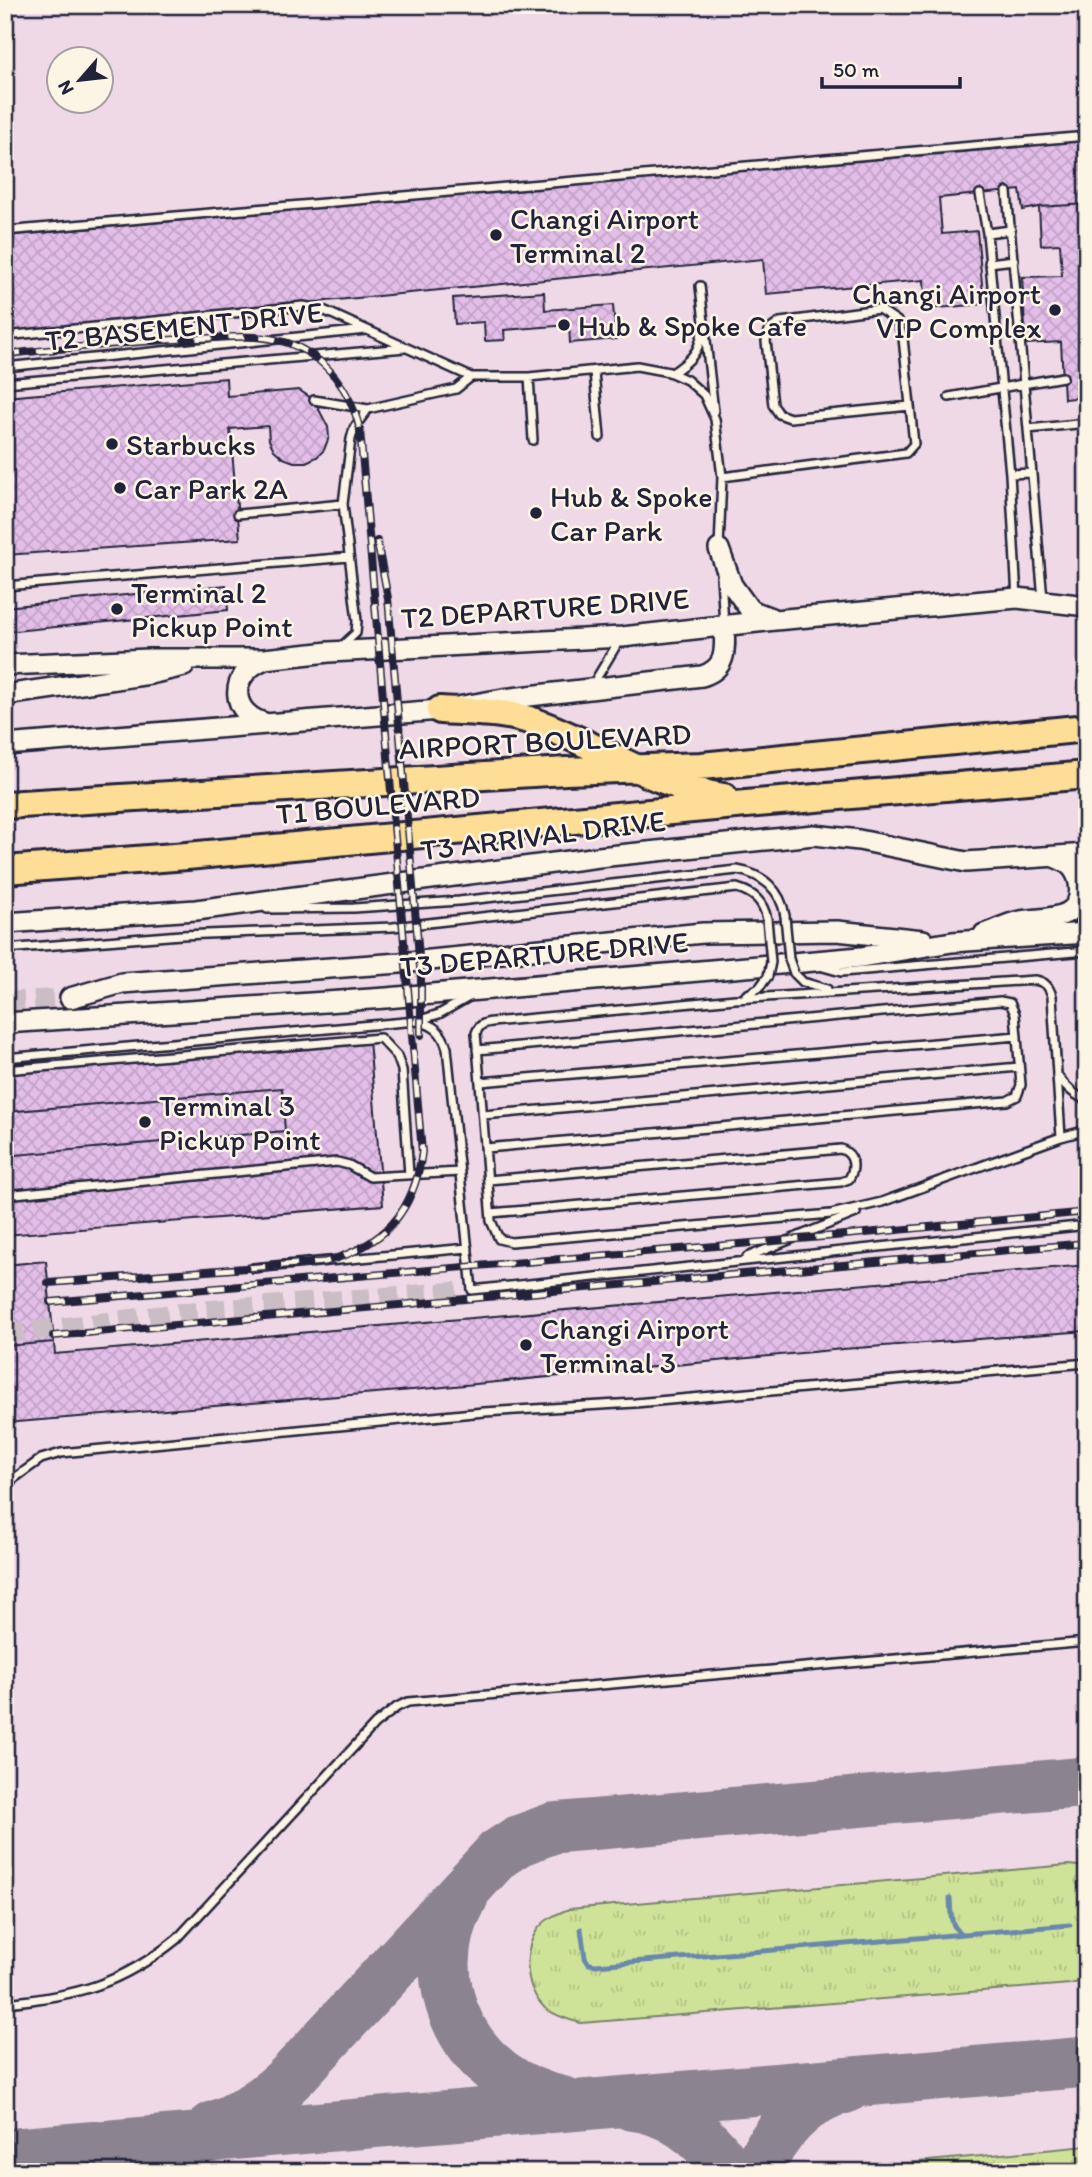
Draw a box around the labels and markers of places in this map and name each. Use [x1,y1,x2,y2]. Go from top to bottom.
place label: Changi Airport Terminal 2 [510,200,699,271]
marker: Changi Airport Terminal 2 [488,227,504,243]
place label: Changi Airport VIP Complex [852,275,1041,346]
marker: Changi Airport VIP Complex [1047,302,1063,318]
place label: Hub & Spoke Cafe [578,307,807,344]
marker: Hub & Spoke Cafe [556,317,572,333]
place label: Starbucks [126,426,256,463]
marker: Starbucks [104,436,120,452]
place label: Car Park 2A [134,470,288,507]
place label: Hub & Spoke Car Park [550,478,713,549]
marker: Car Park 2A [112,480,128,496]
marker: Hub & Spoke Car Park [528,505,544,521]
place label: Terminal 2 Pickup Point [131,574,292,645]
marker: Terminal 2 Pickup Point [109,601,125,617]
place label: Terminal 3 Pickup Point [159,1087,320,1158]
marker: Terminal 3 Pickup Point [137,1114,153,1130]
place label: Changi Airport Terminal 3 [540,1310,729,1381]
marker: Changi Airport Terminal 3 [518,1337,534,1353]

